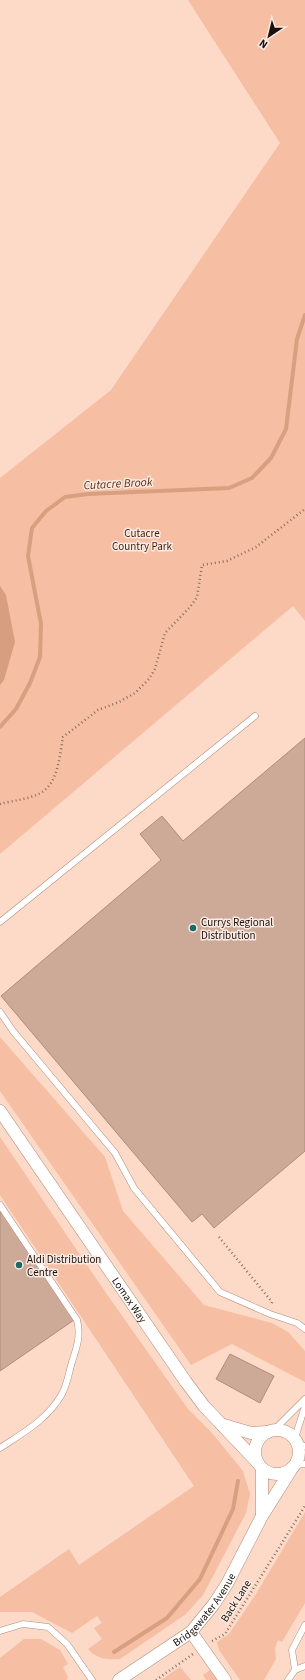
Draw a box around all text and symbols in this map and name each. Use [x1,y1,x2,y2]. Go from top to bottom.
north arrow [249,16,289,56]
text: N [256,36,271,52]
water label: Cutacre Brook [83,474,153,494]
park label: Cutacre Country Park [112,526,173,554]
place label: Currys Regional Distribution [201,915,273,943]
marker: Currys Regional Distribution [188,923,198,933]
place label: Aldi Distribution Centre [27,1252,101,1280]
marker: Aldi Distribution Centre [14,1260,24,1270]
street label: Lomax Way [109,1274,151,1326]
street label: Bridgewater Avenue [170,1570,239,1650]
street label: Back Lane [217,1577,255,1625]

